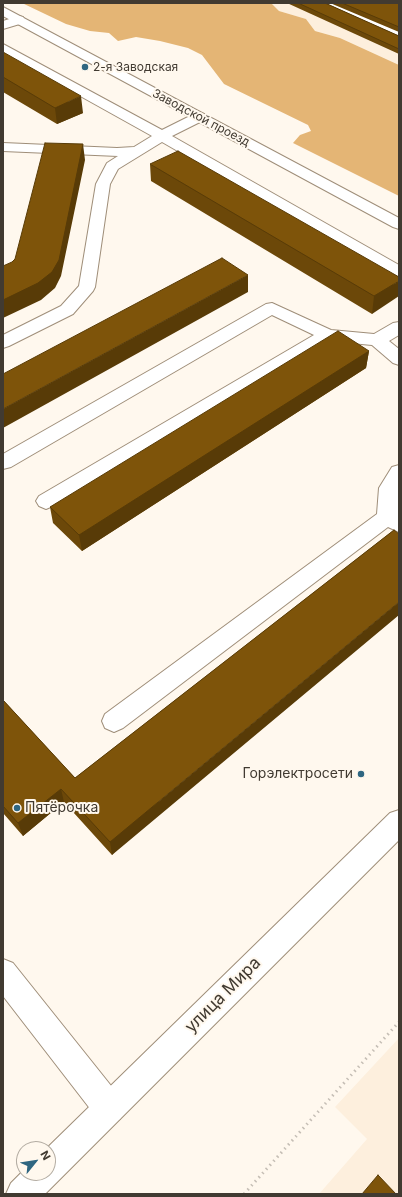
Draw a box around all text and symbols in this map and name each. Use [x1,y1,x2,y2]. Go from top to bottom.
place label: 2-я Заводская [93,60,178,74]
marker: 2-я Заводская [80,62,90,72]
street label: Заводской проезд [150,86,252,150]
place label: Горэлектросети [242,766,353,782]
marker: Горэлектросети [356,769,366,779]
place label: Пятёрочка [25,800,98,816]
marker: Пятёрочка [12,803,22,813]
street label: улица Мира [181,953,265,1037]
north arrow [16,1141,56,1181]
text: N [37,1148,54,1163]

